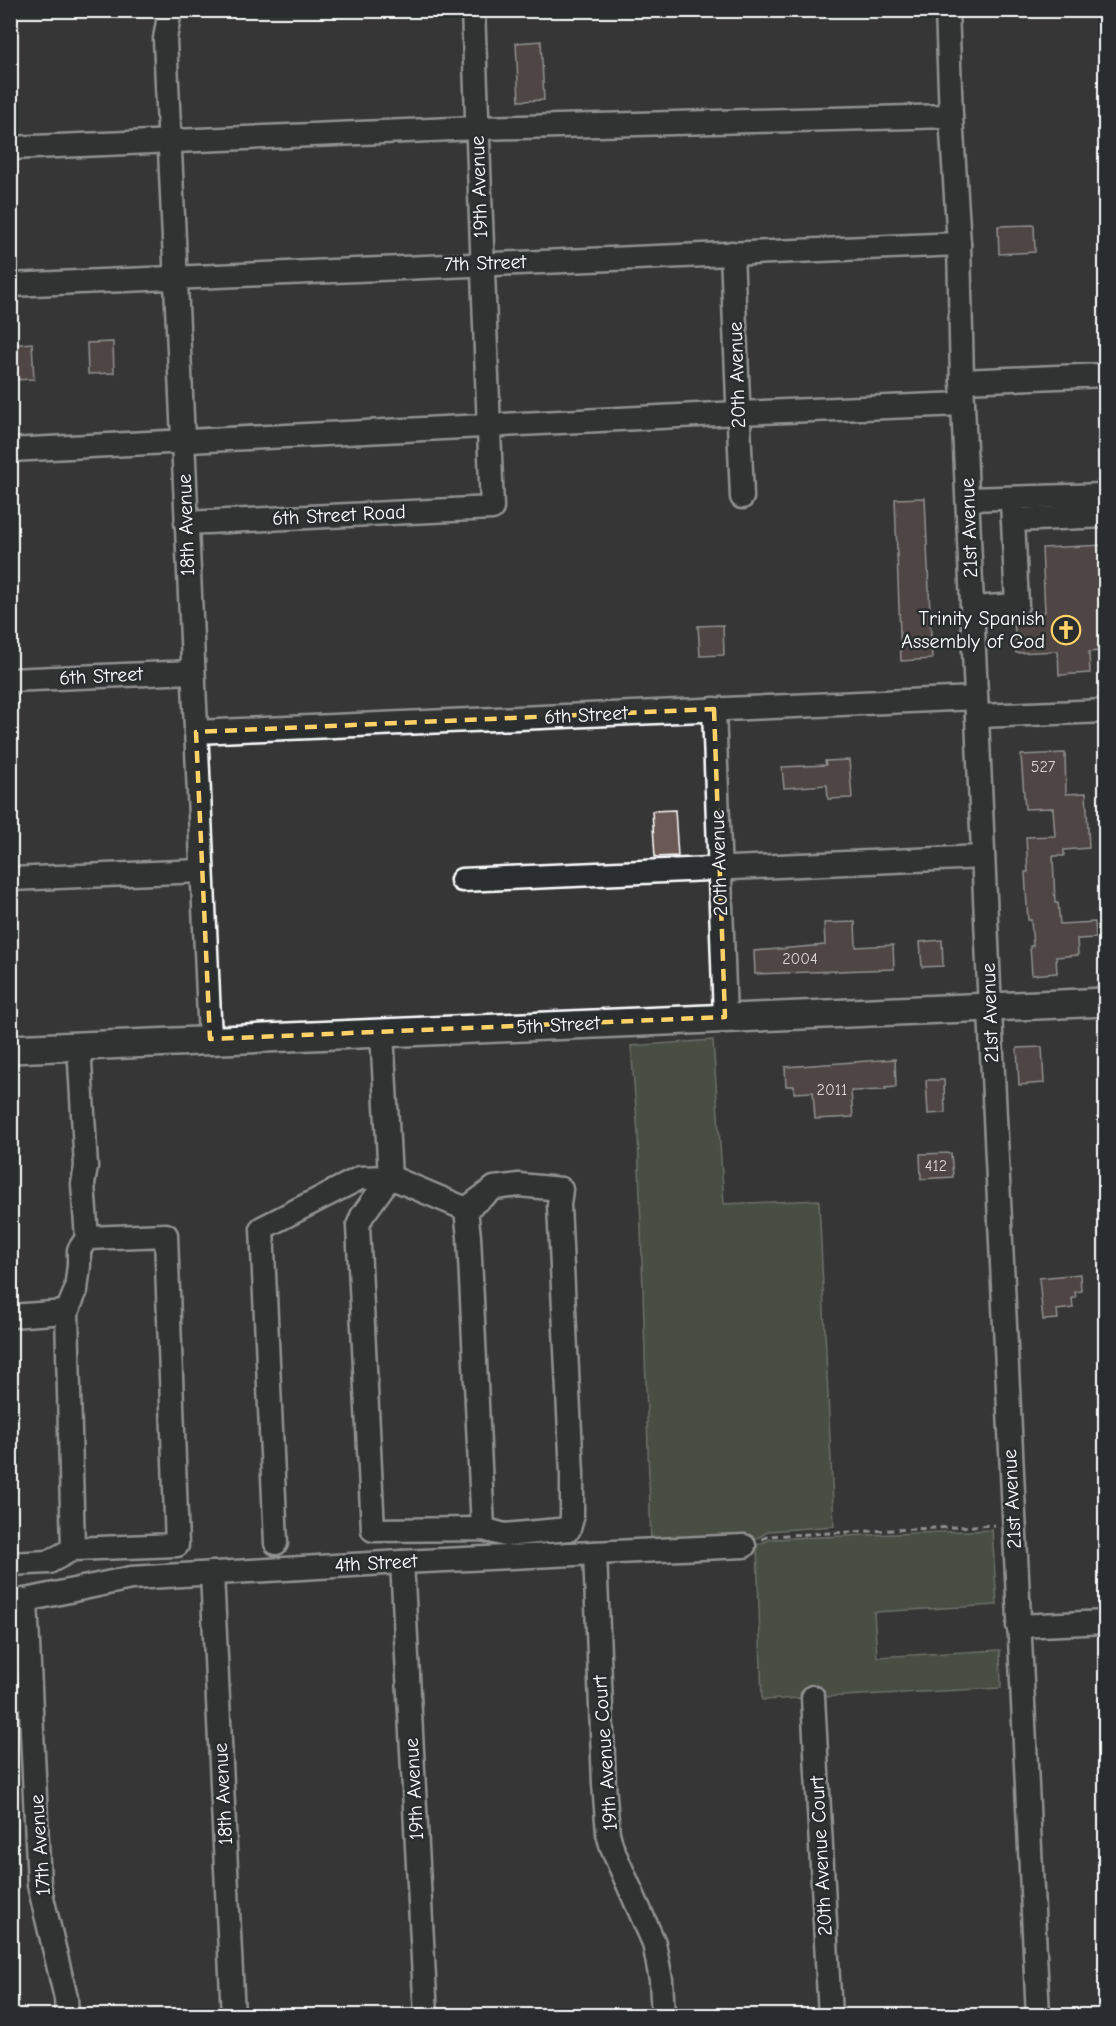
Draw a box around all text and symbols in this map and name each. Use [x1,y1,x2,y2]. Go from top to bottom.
street label: 19th Avenue [466,135,492,239]
street label: 7th Street [443,250,528,276]
street label: 20th Avenue [724,321,750,429]
street label: 18th Avenue [173,474,199,576]
street label: 21st Avenue [956,478,982,578]
street label: 6th Street Road [272,500,406,530]
place label: Trinity Spanish Assembly of God [901,607,1045,653]
church icon: Trinity Spanish Assembly of God [1050,614,1082,646]
street label: 6th Street [58,662,145,690]
street label: 6th Street [543,701,630,729]
house number: 527 [1031,758,1056,776]
street label: 20th Avenue [706,809,732,917]
house number: 2004 [782,950,818,968]
street label: 21st Avenue [977,963,1003,1063]
street label: 5th Street [515,1011,602,1039]
house number: 2011 [817,1081,847,1099]
house number: 412 [925,1157,947,1175]
street label: 21st Avenue [998,1448,1026,1550]
street label: 4th Street [334,1549,419,1577]
street label: 19th Avenue Court [588,1673,622,1832]
street label: 19th Avenue [400,1737,428,1841]
street label: 18th Avenue [209,1742,237,1846]
street label: 20th Avenue Court [805,1774,837,1937]
street label: 17th Avenue [25,1794,55,1896]

